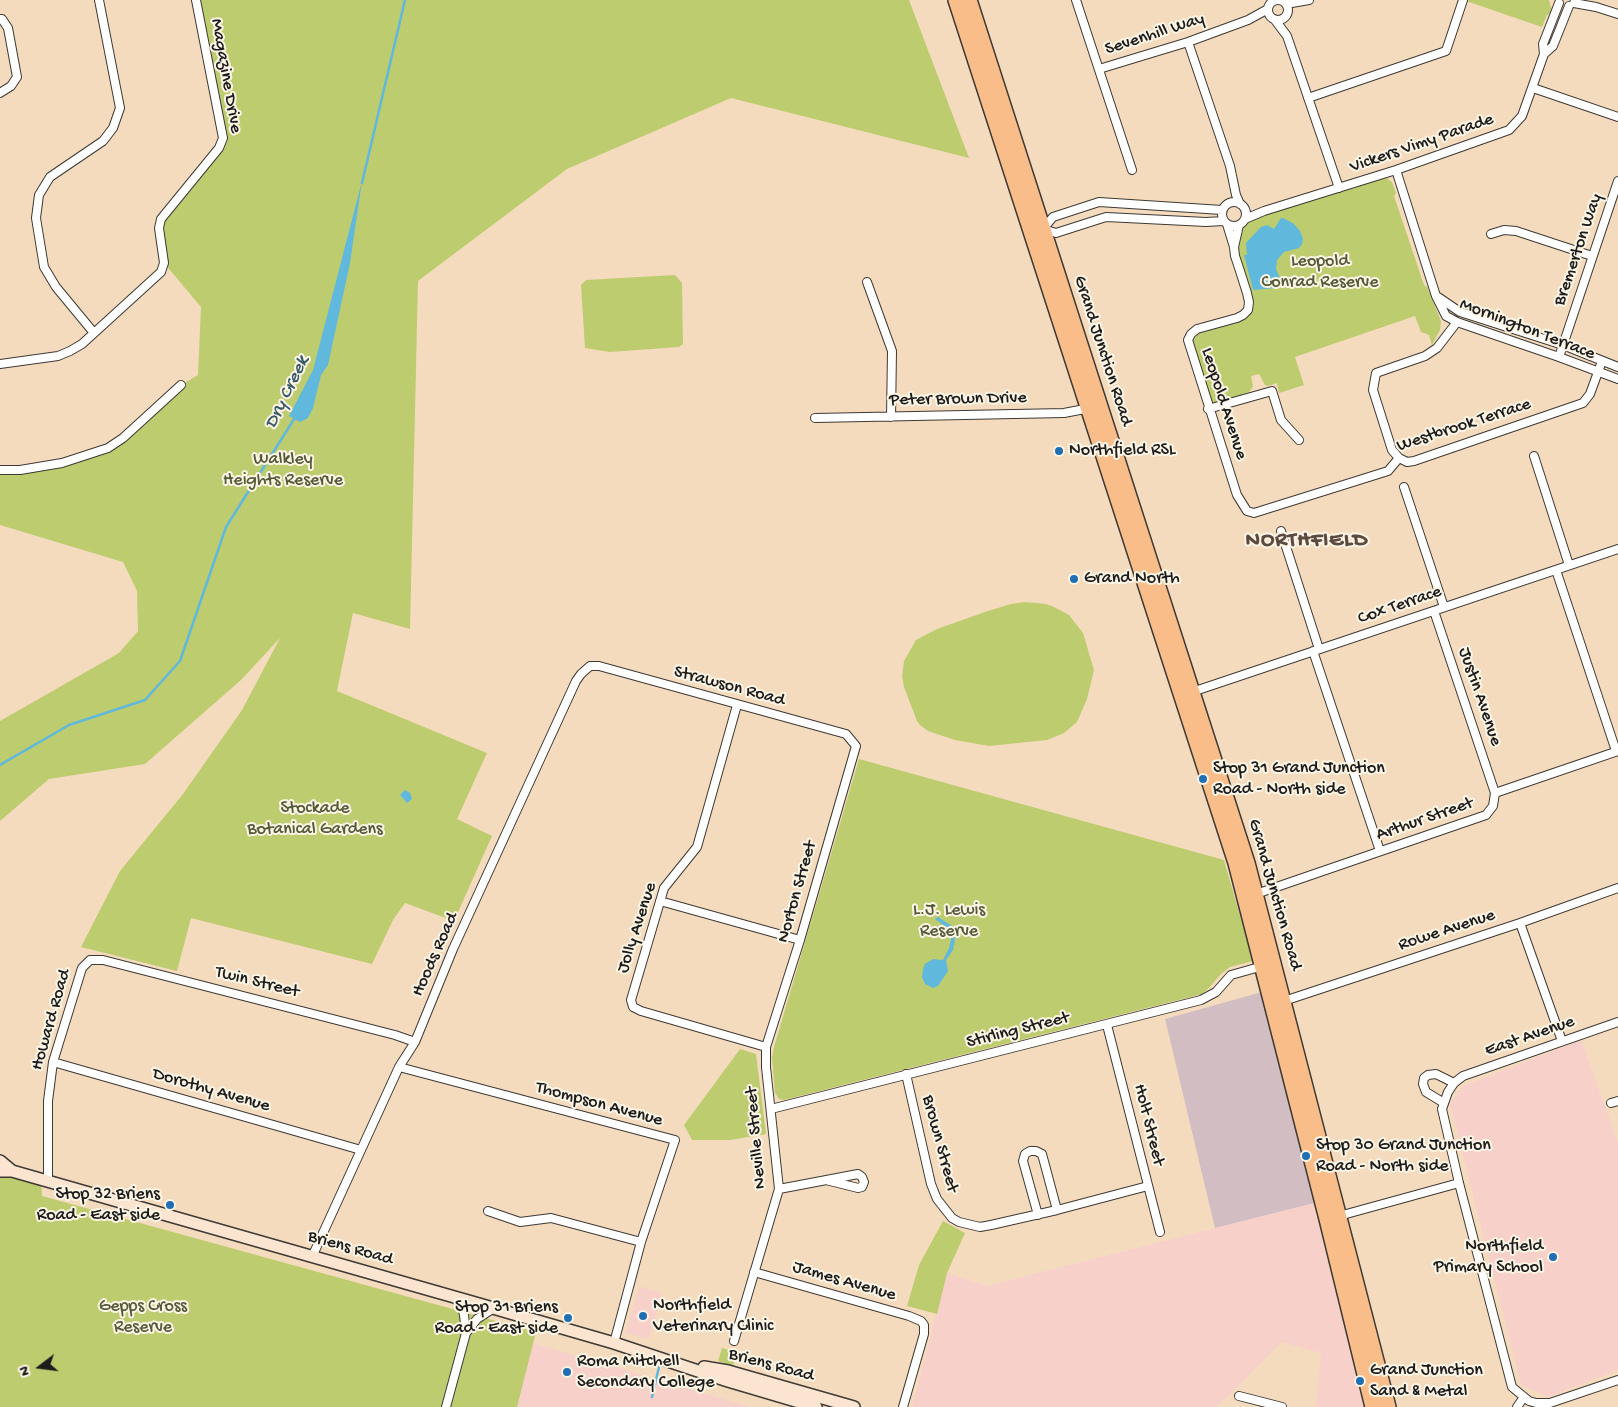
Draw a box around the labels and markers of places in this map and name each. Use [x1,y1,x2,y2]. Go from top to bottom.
place label: Northfield RSL [1069,440,1175,462]
marker: Northfield RSL [1053,445,1065,457]
place label: Grand North [1084,568,1180,590]
marker: Grand North [1068,573,1080,585]
place label: Stop 31 Grand Junction Road - North side [1213,758,1385,801]
marker: Stop 31 Grand Junction Road - North side [1197,773,1209,785]
place label: Stop 30 Grand Junction Road - North side [1316,1135,1491,1178]
marker: Stop 30 Grand Junction Road - North side [1300,1150,1312,1162]
place label: Stop 32 Briens Road - East side [37,1184,160,1226]
marker: Stop 32 Briens Road - East side [164,1199,176,1211]
place label: Northfield Primary School [1434,1236,1543,1278]
marker: Northfield Primary School [1547,1251,1559,1263]
place label: Northfield Veterinary Clinic [653,1295,773,1338]
place label: Stop 31 Briens Road - East side [435,1297,558,1340]
marker: Northfield Veterinary Clinic [637,1310,649,1322]
marker: Stop 31 Briens Road - East side [562,1312,574,1324]
place label: Roma Mitchell Secondary College [577,1351,715,1394]
place label: Grand Junction Sand & Metal [1370,1360,1483,1402]
marker: Roma Mitchell Secondary College [561,1366,573,1378]
marker: Grand Junction Sand & Metal [1354,1375,1366,1387]

